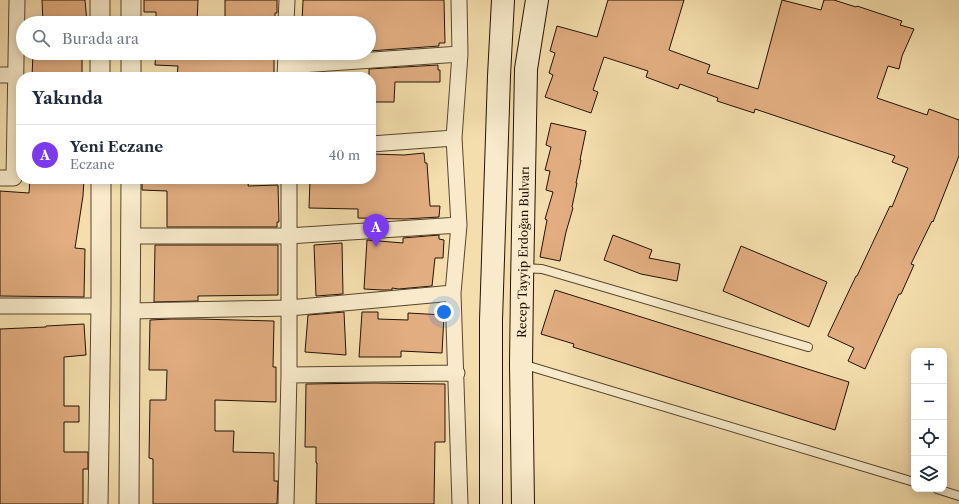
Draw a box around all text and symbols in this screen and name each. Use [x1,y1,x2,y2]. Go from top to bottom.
search box [16,16,376,60]
icon: search [30,27,52,49]
text: Burada ara [62,29,139,48]
text: Yakında [32,88,103,108]
text: Yeni Eczane [70,137,163,156]
text: A [40,147,50,163]
text: 40 m [329,147,360,163]
text: Eczane [70,156,115,172]
street label: Recep Tayyip Erdoğan Bulvarı [514,166,532,338]
pin: A [363,214,389,247]
your location [434,302,454,322]
map controls [911,348,947,492]
button: + [911,348,947,384]
button: − [911,384,947,420]
button: locate [911,420,947,456]
button: layers [911,456,947,492]

